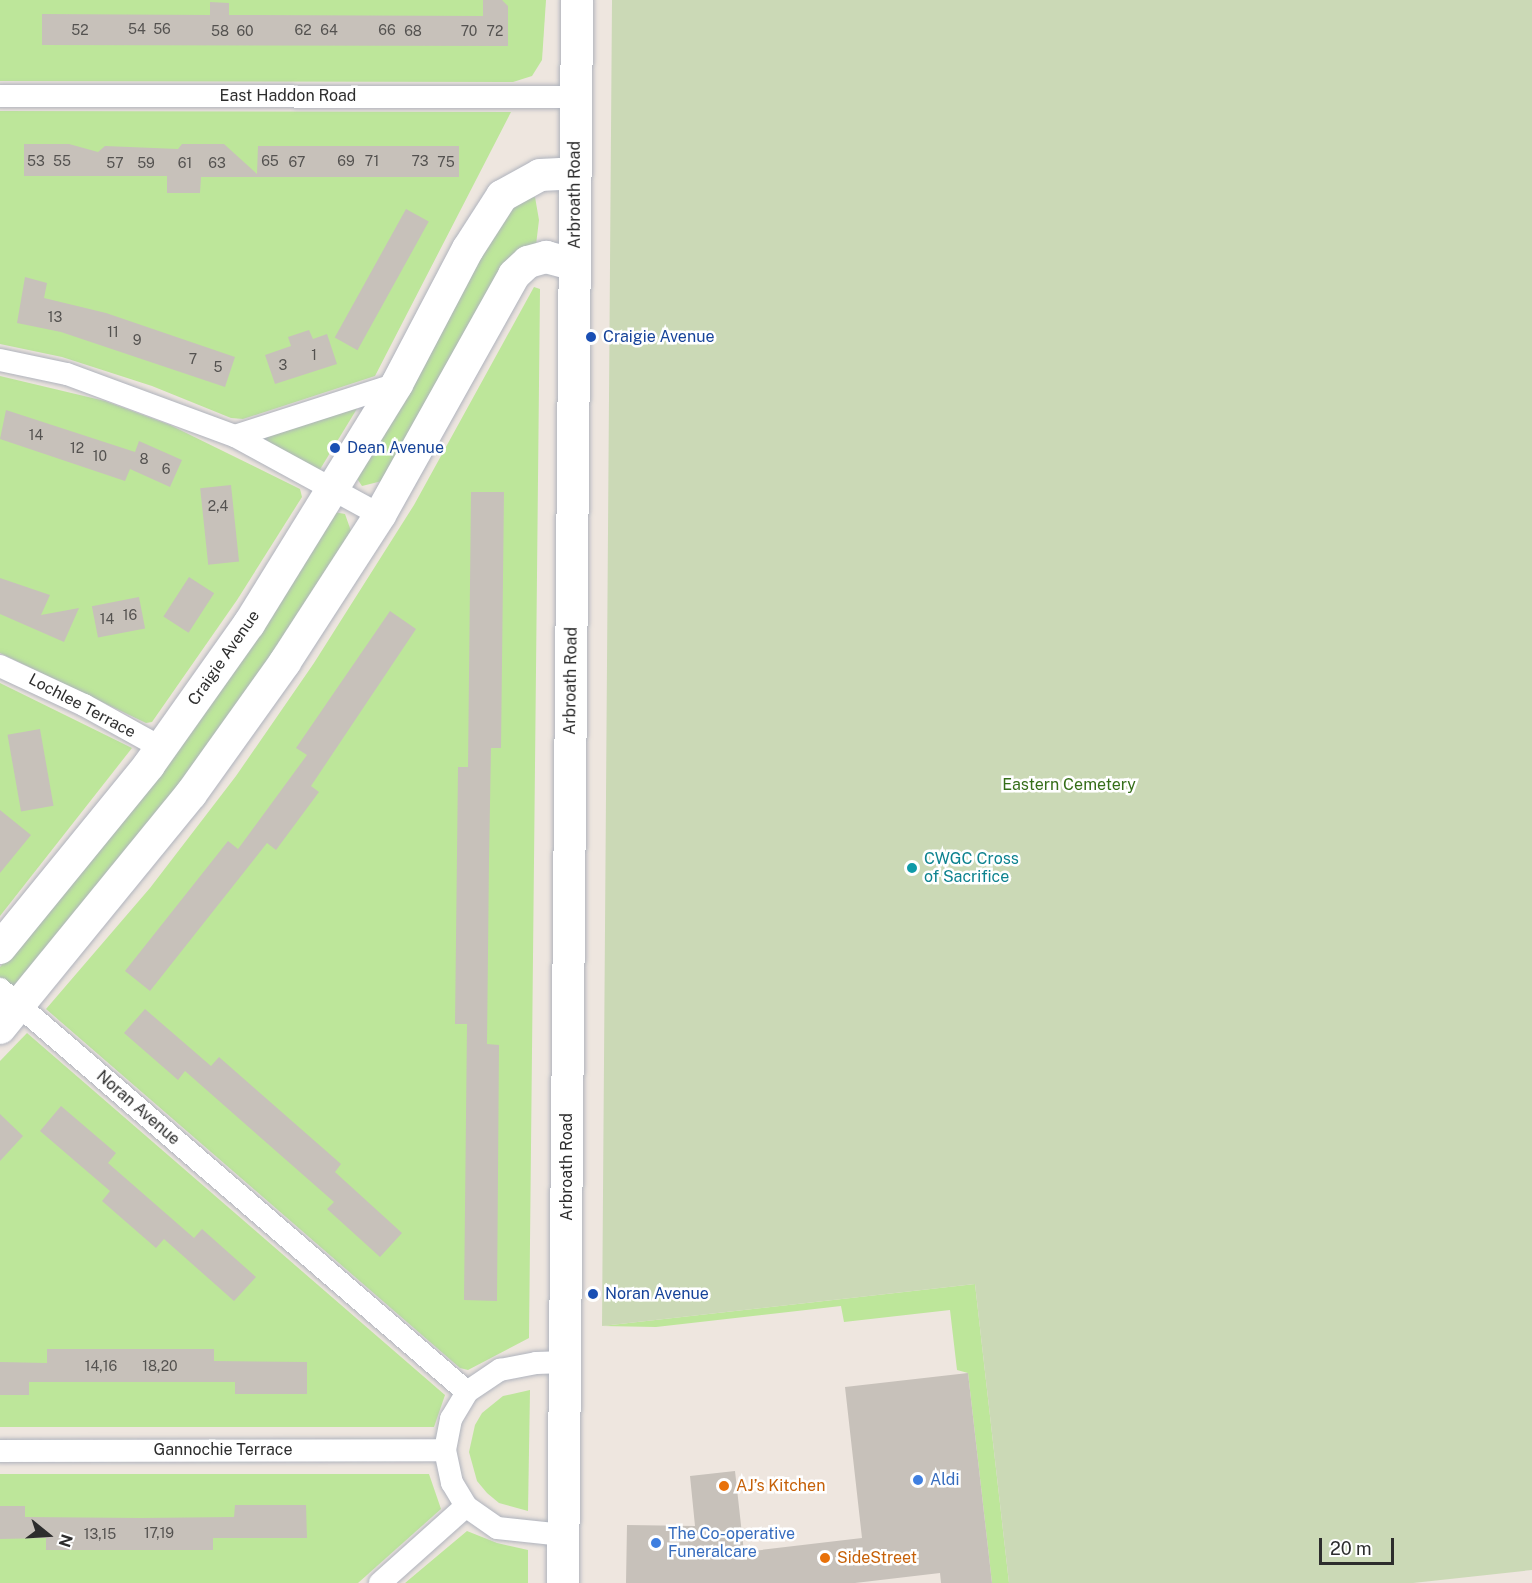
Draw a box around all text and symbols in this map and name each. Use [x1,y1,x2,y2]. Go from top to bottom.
house number: 54 [128,21,146,37]
house number: 56 [153,21,171,37]
house number: 52 [71,22,89,38]
house number: 62 [294,22,312,38]
house number: 64 [320,22,338,38]
house number: 66 [378,22,396,38]
house number: 58 [211,23,229,39]
house number: 60 [236,23,254,39]
house number: 68 [404,23,422,39]
house number: 70 [461,23,477,39]
house number: 72 [487,23,503,39]
street label: East Haddon Road [220,86,356,106]
street label: Arbroath Road [565,141,585,249]
house number: 53 [27,153,45,169]
house number: 55 [53,153,71,169]
house number: 65 [261,153,279,169]
house number: 69 [337,153,355,169]
house number: 71 [365,153,379,169]
house number: 73 [412,153,428,169]
house number: 67 [289,154,305,170]
house number: 75 [437,154,455,170]
house number: 57 [106,155,124,171]
house number: 59 [137,155,155,171]
house number: 61 [178,155,192,171]
house number: 63 [208,155,226,171]
house number: 13 [48,309,62,325]
house number: 11 [107,324,119,340]
place label: Craigie Avenue [603,327,715,347]
marker: Craigie Avenue [584,330,598,344]
house number: 9 [133,332,141,348]
house number: 1 [311,347,317,363]
house number: 7 [189,351,197,367]
house number: 3 [279,357,287,373]
house number: 5 [214,359,222,375]
house number: 14 [29,427,43,443]
place label: Dean Avenue [347,438,444,458]
house number: 12 [70,440,84,456]
marker: Dean Avenue [328,441,342,455]
house number: 10 [93,448,107,464]
house number: 8 [139,451,149,467]
house number: 6 [162,461,170,477]
house number: 2,4 [208,498,228,514]
house number: 16 [123,607,137,623]
street label: Craigie Avenue [184,607,264,709]
house number: 14 [100,611,114,627]
street label: Arbroath Road [560,627,582,735]
street label: Lochlee Terrace [25,670,139,742]
park label: Eastern Cemetery [1002,775,1136,795]
place label: CWGC Cross of Sacrifice [924,849,1019,887]
marker: CWGC Cross of Sacrifice [905,861,919,875]
street label: Noran Avenue [92,1067,184,1149]
street label: Arbroath Road [557,1113,577,1221]
place label: Noran Avenue [605,1284,709,1304]
marker: Noran Avenue [586,1287,600,1301]
house number: 14,16 [85,1358,117,1374]
house number: 18,20 [142,1358,178,1374]
street label: Gannochie Terrace [153,1440,293,1460]
place label: Aldi [930,1470,959,1490]
marker: Aldi [911,1473,925,1487]
place label: AJ’s Kitchen [736,1476,825,1496]
marker: AJ’s Kitchen [717,1479,731,1493]
north arrow [18,1505,78,1565]
place label: The Co-operative Funeralcare [668,1524,795,1562]
house number: 17,19 [144,1525,174,1541]
house number: 13,15 [84,1526,116,1542]
scale bar [1322,1526,1397,1564]
text: N [55,1532,77,1550]
marker: The Co-operative Funeralcare [649,1536,663,1550]
text: 20 m [1330,1538,1372,1559]
place label: SideStreet [837,1548,917,1568]
marker: SideStreet [818,1551,832,1565]

